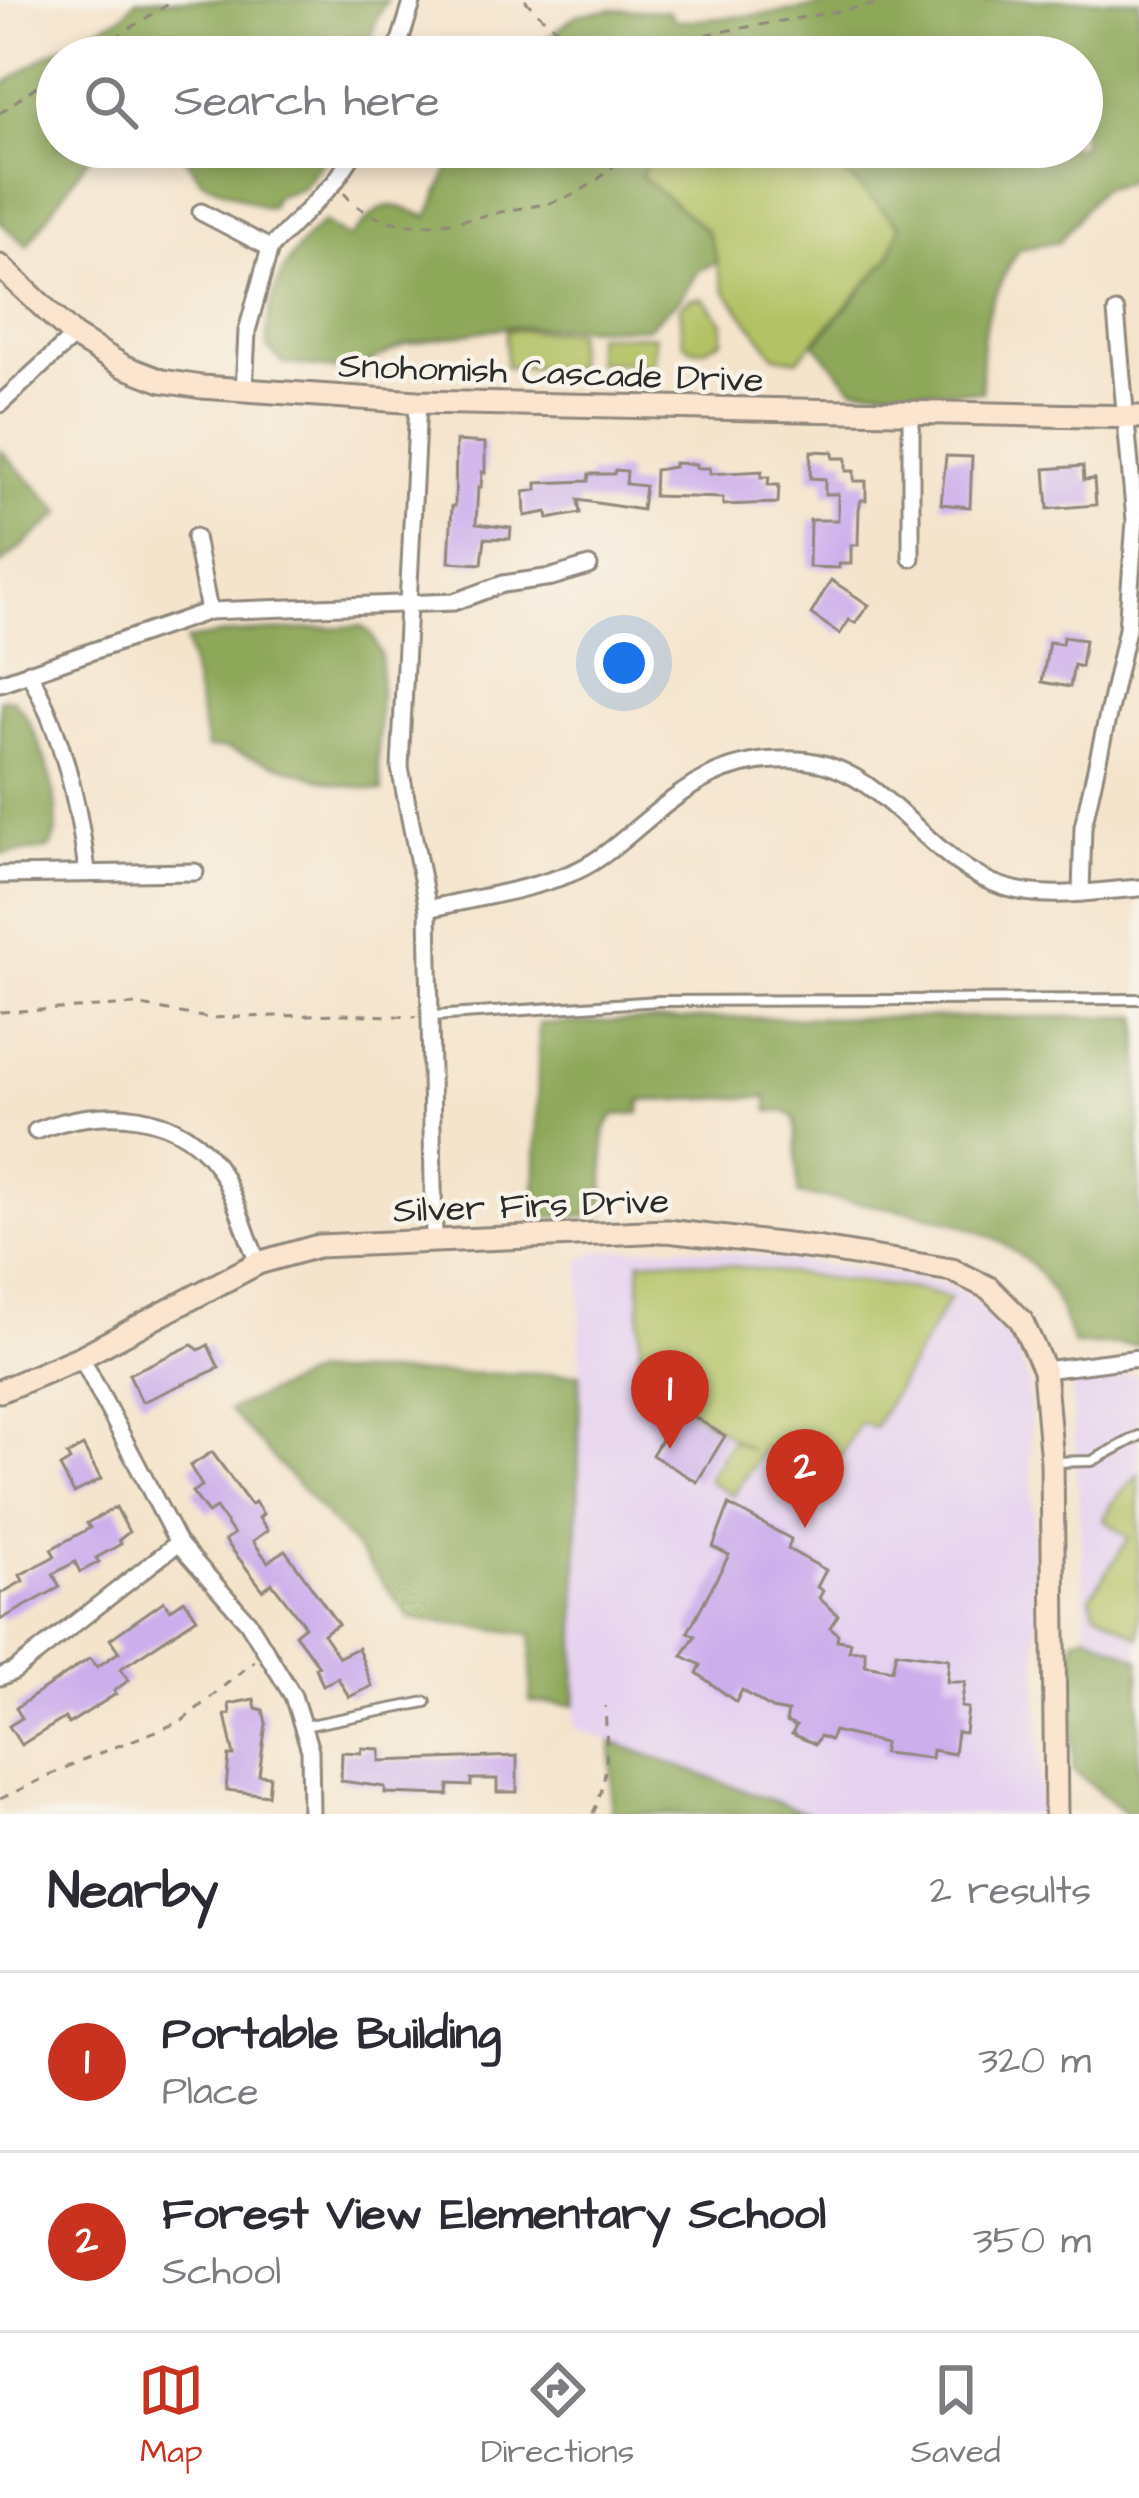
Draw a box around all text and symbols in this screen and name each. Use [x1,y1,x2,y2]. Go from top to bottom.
search box [36,36,1103,168]
icon: search [78,69,144,135]
text: Search here [174,71,440,133]
street label: Snohomish Cascade Drive [337,341,764,406]
your location [594,633,654,693]
street label: Silver Firs Drive [392,1176,670,1237]
pin: 1 [631,1350,709,1449]
pin: 2 [766,1429,844,1528]
text: Nearby [48,1857,218,1928]
text: 2 results [930,1865,1091,1919]
text: Portable Building [162,2004,501,2066]
text: 1 [85,2035,90,2089]
text: 320 m [978,2035,1091,2089]
text: Place [162,2066,259,2120]
text: Forest View Elementary School [162,2184,826,2246]
text: 2 [76,2215,98,2269]
text: 350 m [973,2215,1091,2269]
text: School [162,2246,281,2300]
tab: Map [138,2357,204,2475]
tab: Directions [481,2357,634,2475]
tab: Saved [911,2357,1001,2475]

